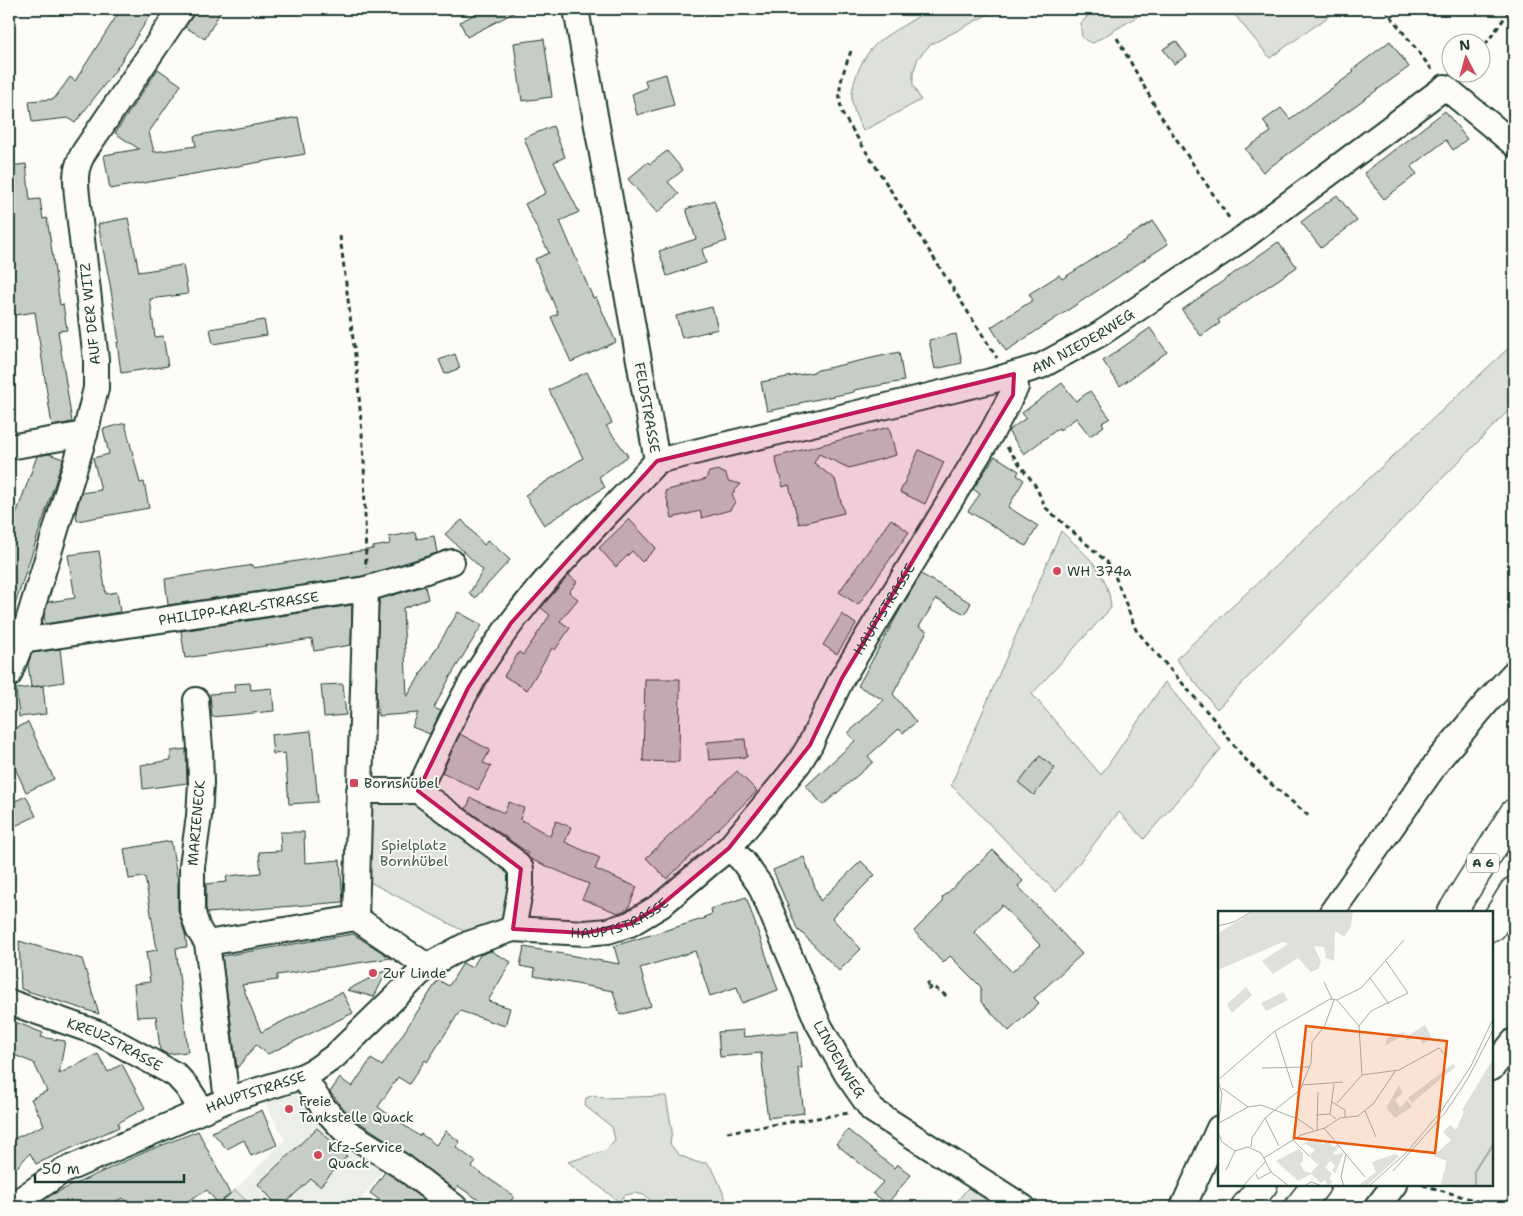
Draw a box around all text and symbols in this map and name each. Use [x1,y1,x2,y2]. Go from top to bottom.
north arrow [1440,32,1490,82]
text: N [1458,36,1471,55]
street label: AUF DER WITZ [76,262,104,366]
street label: AM NIEDERWEG [1029,305,1138,377]
street label: FELDSTRASSE [630,361,664,455]
street label: HAUPTSTRASSE [849,560,919,658]
place label: WH 374a [1067,562,1132,580]
marker: WH 374a [1051,565,1063,577]
street label: PHILIPP-KARL-STRASSE [157,587,320,629]
place label: Bornshübel [364,774,439,792]
marker: Bornshübel [348,777,360,789]
street label: MARIENECK [183,779,209,867]
park label: Spielplatz Bornhübel [380,836,449,870]
road number: A 6 [1467,854,1499,872]
street label: HAUPTSTRASSE [570,893,672,942]
inset map [1218,911,1493,1186]
place label: Zur Linde [383,964,447,982]
marker: Zur Linde [367,967,379,979]
street label: KREUZSTRASSE [64,1014,166,1075]
street label: LINDENWEG [809,1017,870,1101]
street label: HAUPTSTRASSE [203,1067,308,1117]
place label: Freie Tankstelle Quack [299,1092,414,1126]
marker: Freie Tankstelle Quack [283,1103,295,1115]
place label: Kfz-Service Quack [328,1138,403,1172]
marker: Kfz-Service Quack [312,1149,324,1161]
scale bar [35,1151,184,1183]
text: 50 m [42,1159,80,1179]

